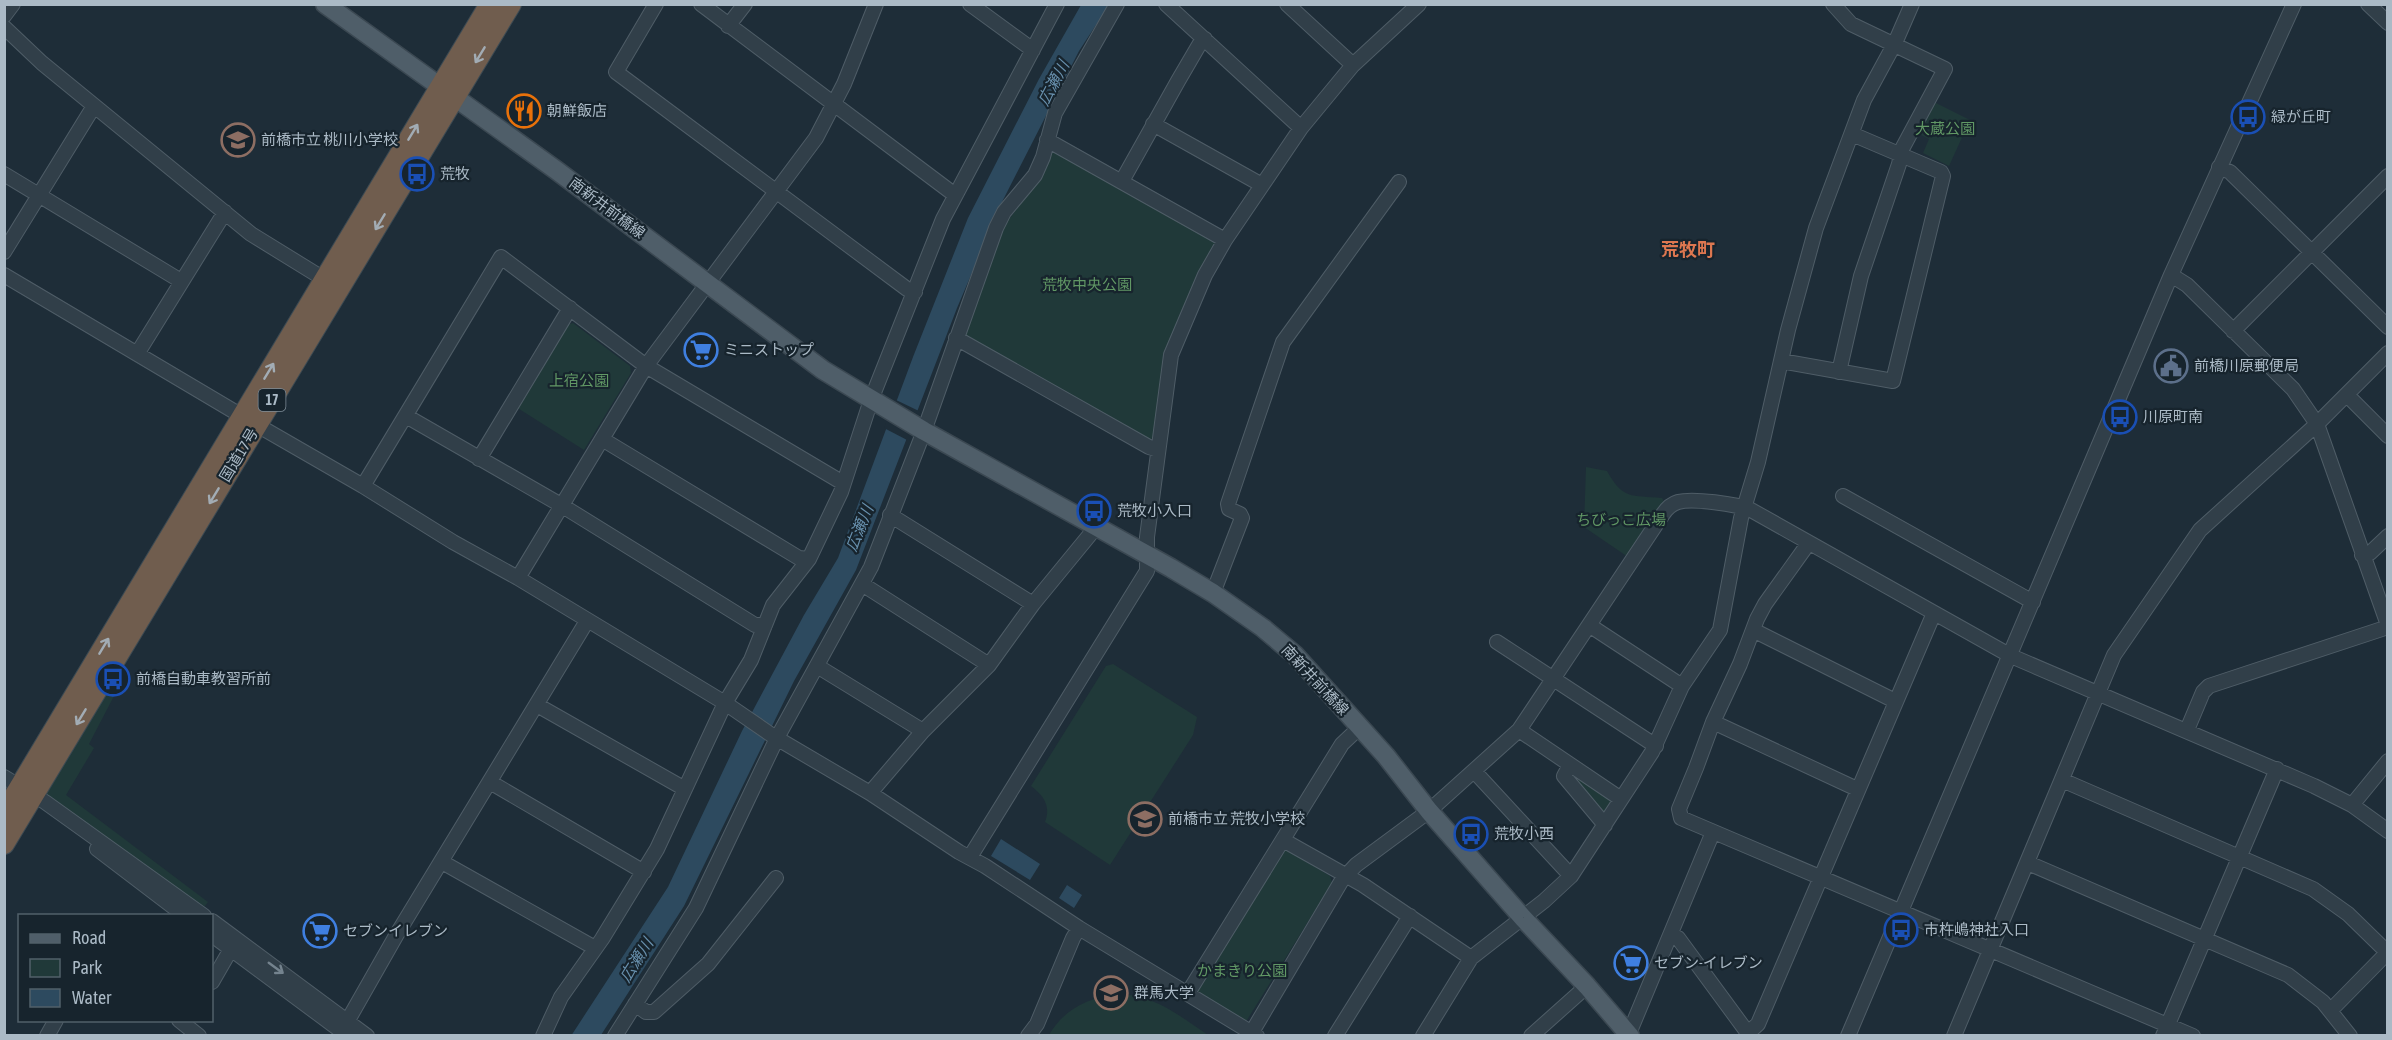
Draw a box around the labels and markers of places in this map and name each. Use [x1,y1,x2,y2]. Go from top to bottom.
restaurant icon: 朝鮮飯店 [506,93,542,129]
bus stop icon: 緑が丘町 [2230,99,2266,135]
place label: 朝鮮飯店 [547,102,607,119]
place label: 緑が丘町 [2271,108,2331,125]
school or university icon: 前橋市立 桃川小学校 [220,122,256,158]
place label: 前橋市立 桃川小学校 [261,131,398,148]
bus stop icon: 荒牧 [399,156,435,192]
place label: 荒牧 [440,165,470,182]
supermarket icon: ミニストップ [683,332,719,368]
place label: ミニストップ [724,341,814,358]
public building icon: 前橋川原郵便局 [2153,348,2189,384]
place label: 前橋川原郵便局 [2194,357,2299,374]
bus stop icon: 川原町南 [2102,399,2138,435]
place label: 川原町南 [2143,408,2203,425]
bus stop icon: 荒牧小入口 [1076,493,1112,529]
place label: 荒牧小入口 [1117,502,1192,519]
bus stop icon: 前橋自動車教習所前 [95,661,131,697]
place label: 前橋自動車教習所前 [136,670,271,687]
school or university icon: 前橋市立 荒牧小学校 [1127,801,1163,837]
place label: 前橋市立 荒牧小学校 [1168,810,1305,827]
bus stop icon: 荒牧小西 [1453,816,1489,852]
place label: 荒牧小西 [1494,825,1554,842]
bus stop icon: 市杵嶋神社入口 [1883,912,1919,948]
supermarket icon: セブンイレブン [302,913,338,949]
place label: 市杵嶋神社入口 [1924,921,2029,938]
place label: セブンイレブン [343,922,448,939]
supermarket icon: セブン-イレブン [1613,945,1649,981]
place label: セブン-イレブン [1654,954,1763,971]
school or university icon: 群馬大学 [1093,975,1129,1011]
place label: 群馬大学 [1134,984,1194,1001]

